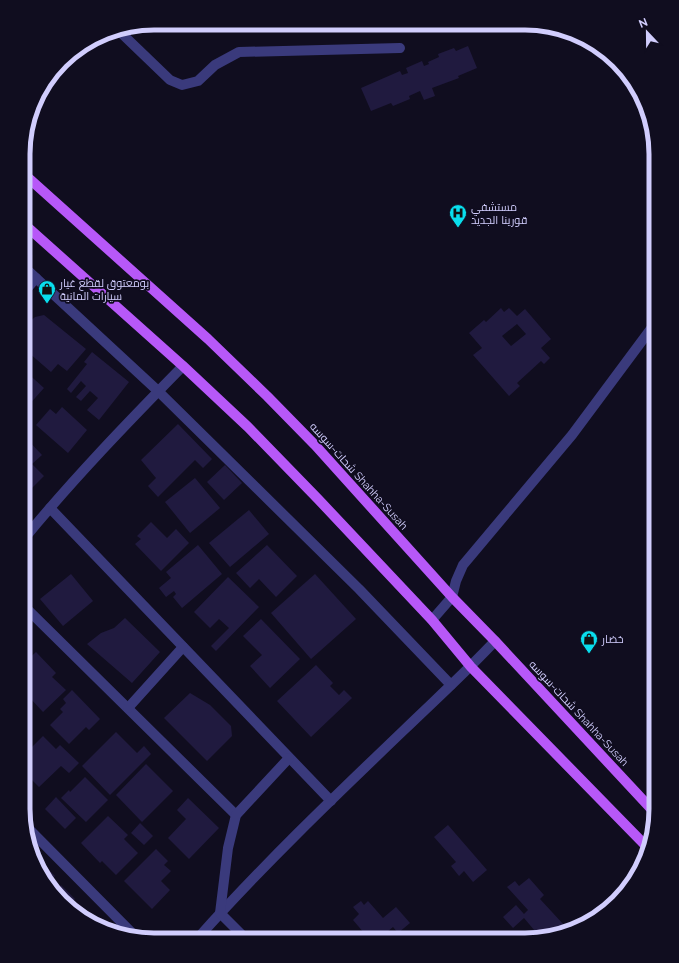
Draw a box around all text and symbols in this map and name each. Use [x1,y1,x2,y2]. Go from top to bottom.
north arrow [627,12,667,52]
text: N [637,16,650,31]
place label: مستشفي قورينا الجديد [471,201,527,227]
hospital icon: مستشفي قورينا الجديد [448,203,468,228]
place label: بومعتوق لقطع غيار سيارات المانية [59,277,149,303]
shop icon: بومعتوق لقطع غيار سيارات المانية [37,279,57,304]
street label: شحات-سوسه Shahha-Susah [307,420,410,533]
shop icon: خضار [579,629,599,654]
place label: خضار [601,633,624,646]
street label: شحات-سوسه Shahha-Susah [526,658,631,769]

